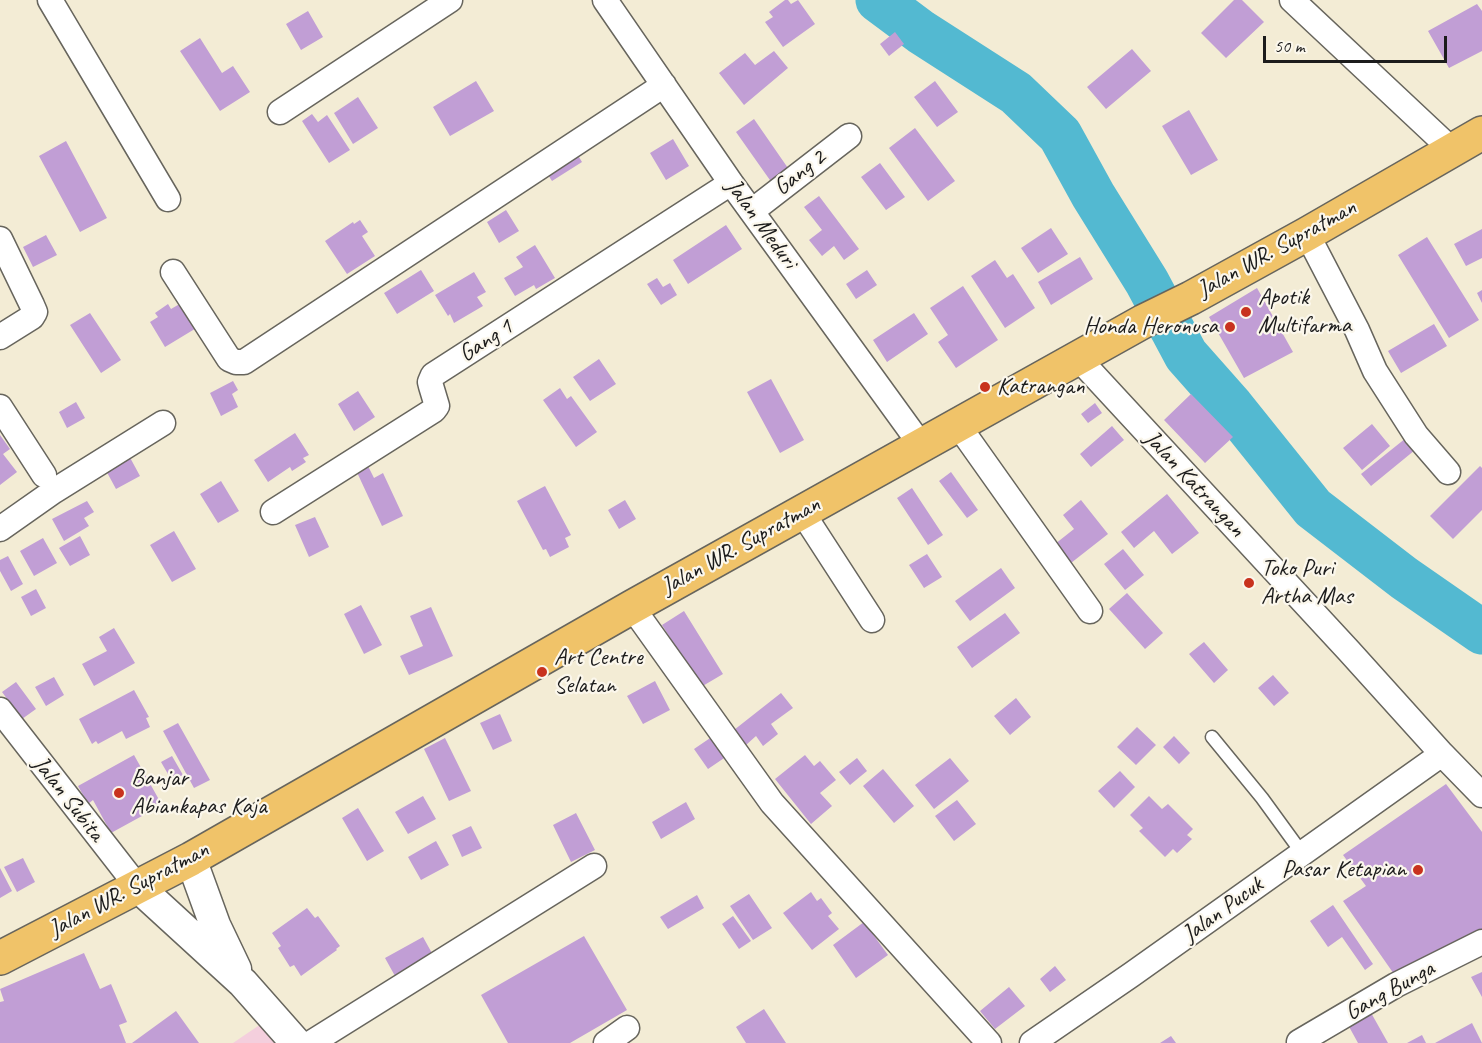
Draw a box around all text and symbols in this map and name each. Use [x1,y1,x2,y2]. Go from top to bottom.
scale bar [1266,24,1450,62]
text: 50 m [1274,35,1305,57]
street label: Gang 2 [768,144,832,202]
street label: Jalan Meduri [719,173,803,275]
street label: Jalan WR. Supratman [1193,193,1361,305]
place label: Apotik Multifarma [1258,284,1351,340]
marker: Apotik Multifarma [1239,305,1253,319]
street label: Gang 1 [454,313,518,369]
place label: Honda Heronusa [1084,313,1218,341]
marker: Honda Heronusa [1223,320,1237,334]
place label: Katrangan [997,373,1085,401]
marker: Katrangan [978,380,992,394]
street label: Jalan Katrangan [1137,425,1251,543]
street label: Jalan WR. Supratman [657,490,825,602]
place label: Toko Puri Artha Mas [1261,555,1353,611]
marker: Toko Puri Artha Mas [1242,576,1256,590]
place label: Art Centre Selatan [554,644,643,700]
marker: Art Centre Selatan [535,665,549,679]
street label: Jalan Subita [26,751,110,847]
place label: Banjar Abiankapas Kaja [131,765,267,821]
marker: Banjar Abiankapas Kaja [112,786,126,800]
street label: Jalan WR. Supratman [44,836,214,944]
place label: Pasar Ketapian [1282,856,1406,884]
marker: Pasar Ketapian [1411,863,1425,877]
street label: Jalan Pucuk [1177,871,1269,949]
street label: Gang Bunga [1340,955,1440,1027]

